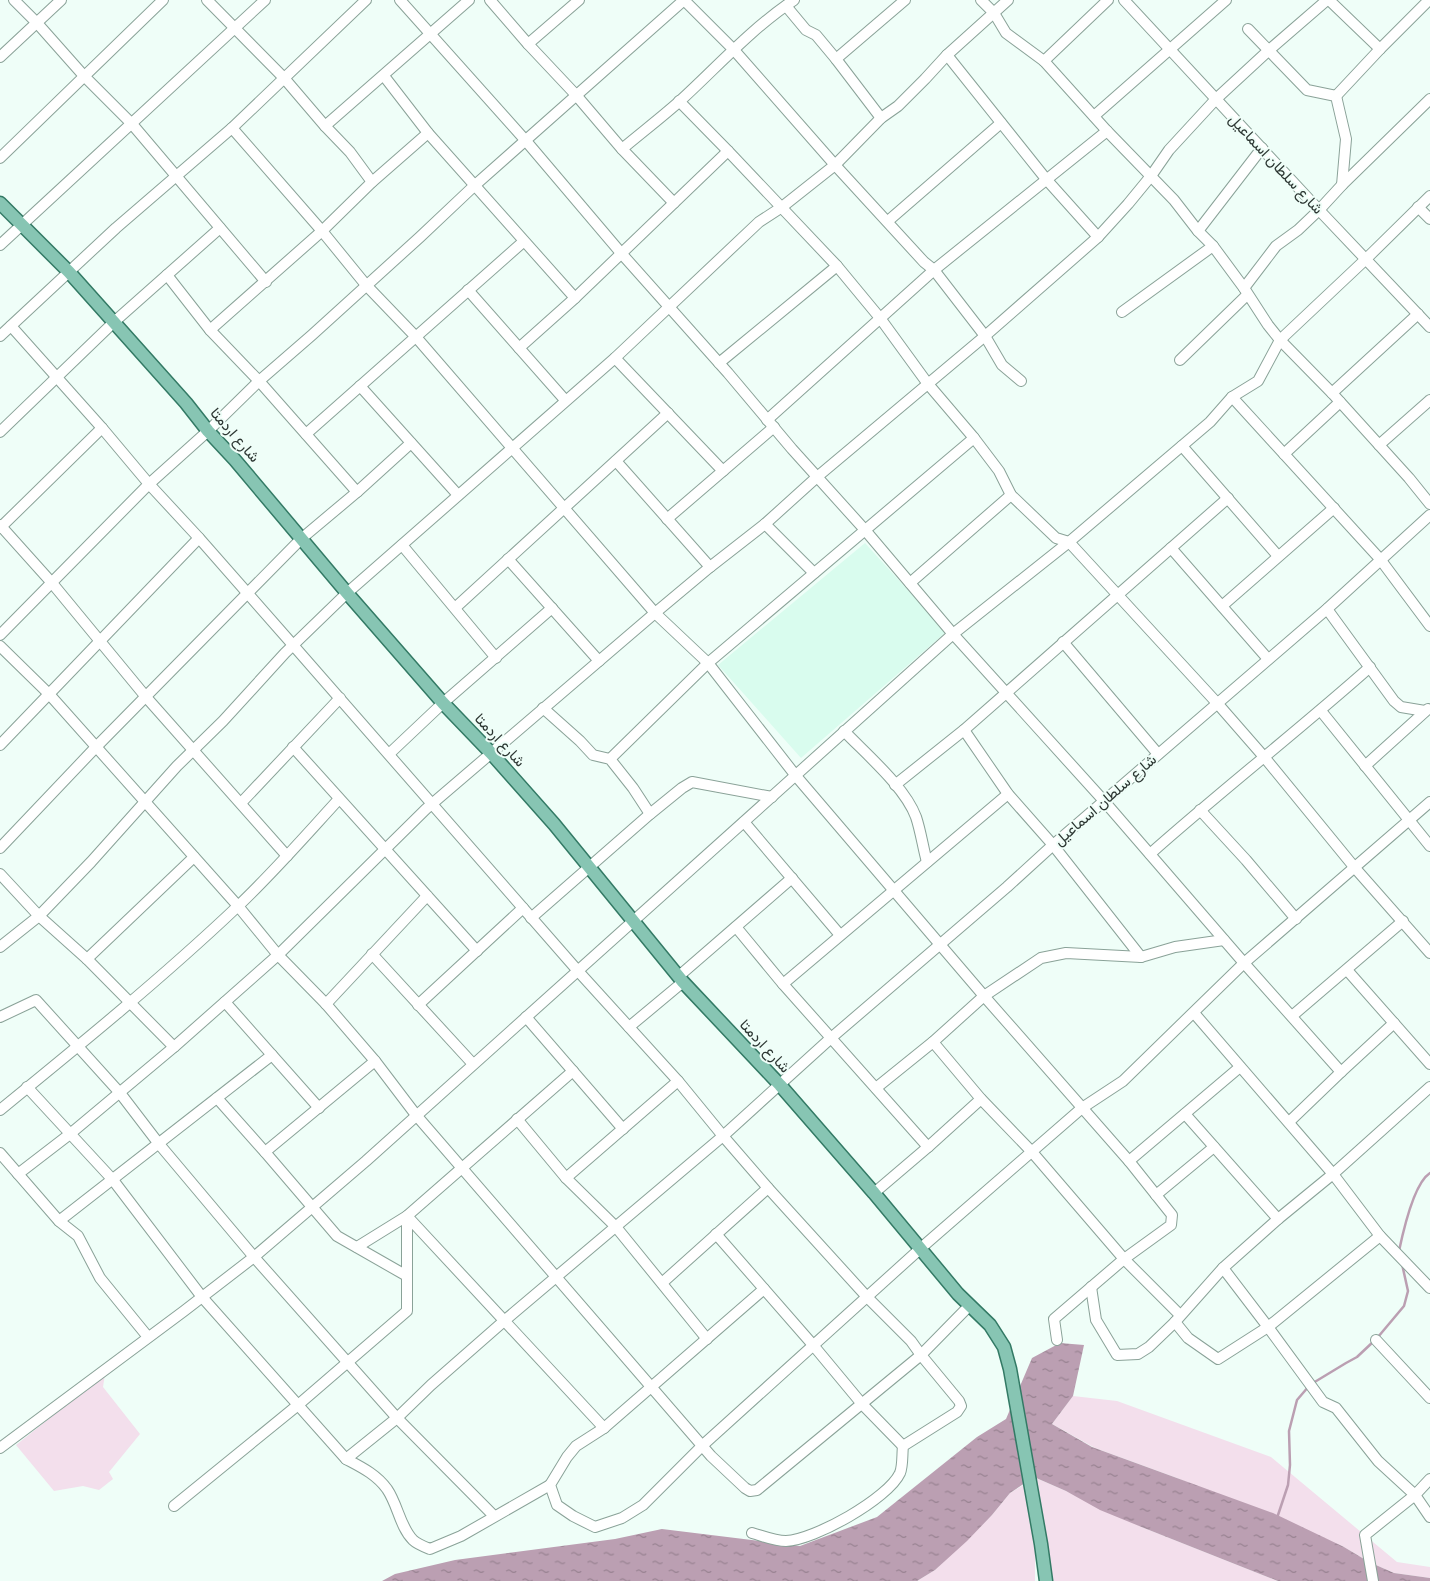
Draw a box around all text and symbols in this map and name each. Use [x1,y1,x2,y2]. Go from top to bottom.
street label: شارع سلطان اسماعيل [1224,110,1327,219]
street label: شارع اردمتا [205,404,264,467]
street label: شارع اردمتا [469,710,529,772]
street label: شارع سلطان اسماعيل [1050,750,1161,851]
street label: شارع اردمتا [734,1016,794,1078]

